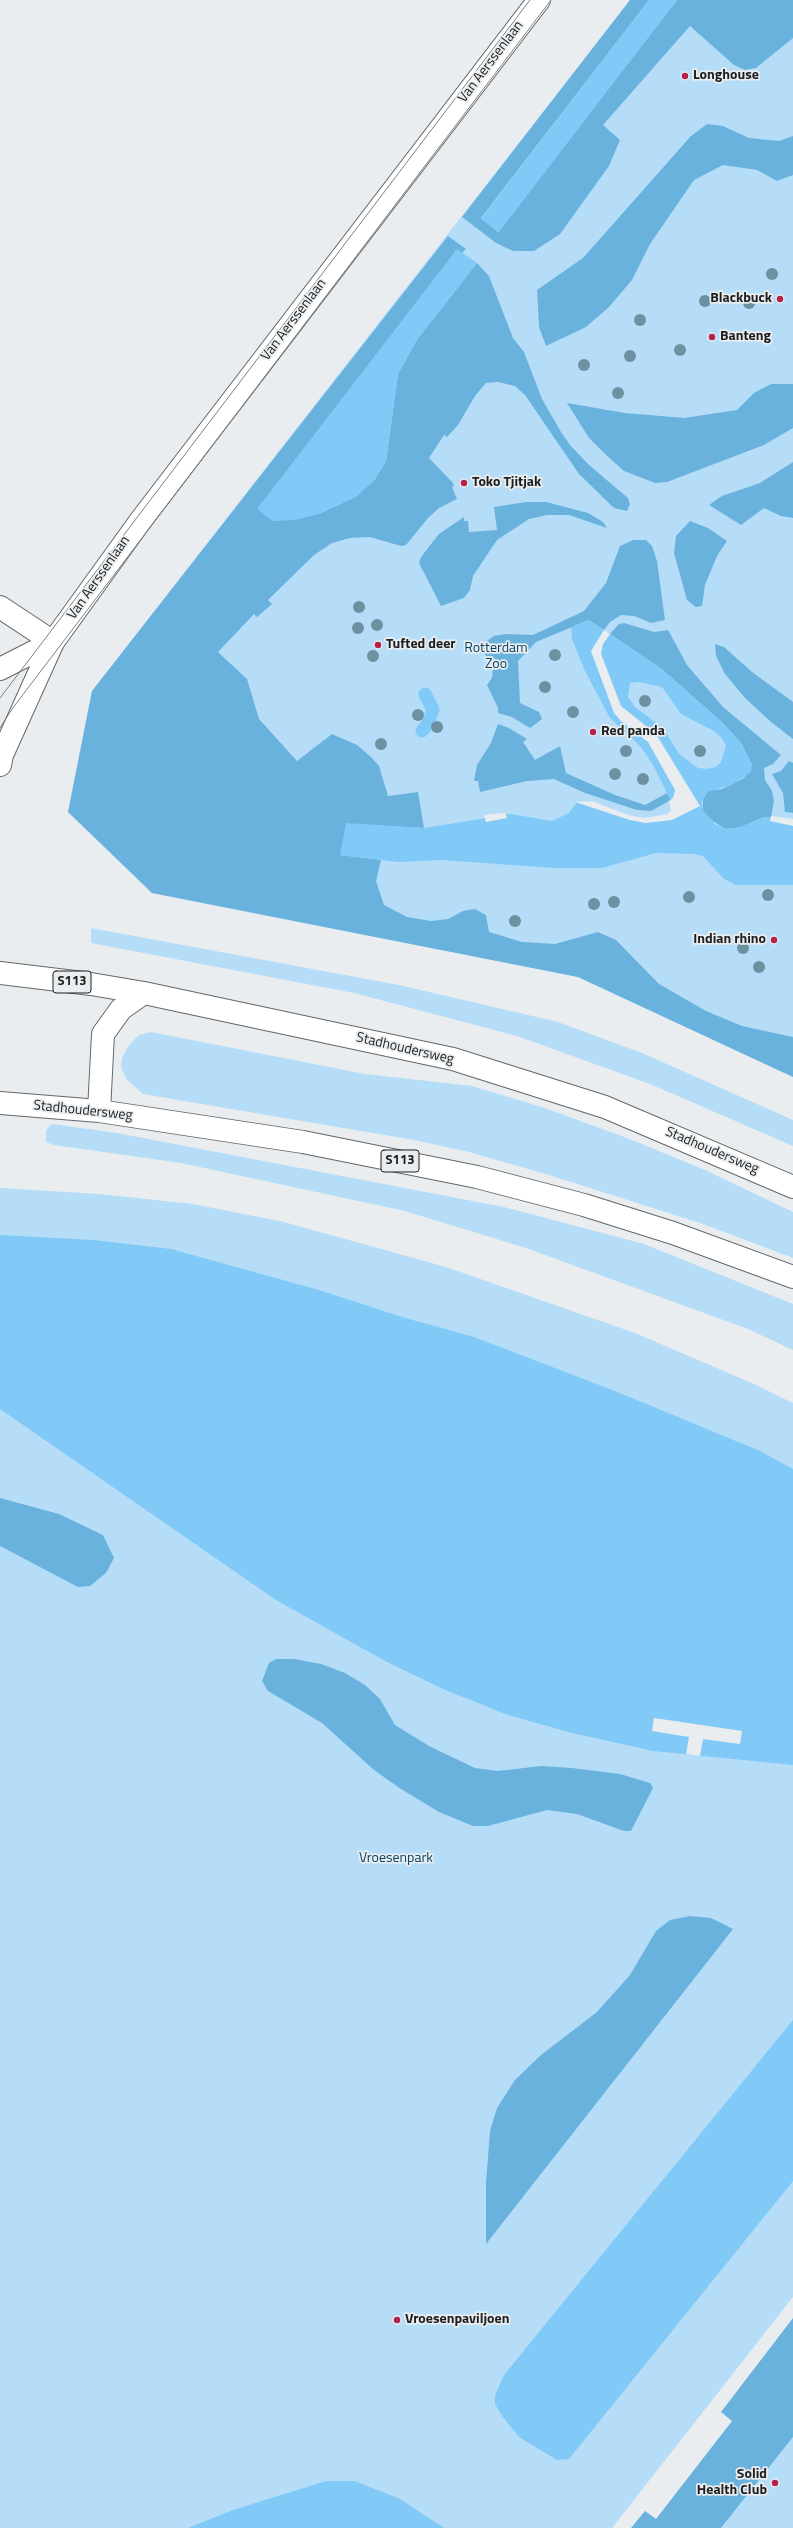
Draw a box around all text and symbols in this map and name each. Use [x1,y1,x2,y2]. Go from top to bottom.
street label: Van Aerssenlaan [455,18,527,106]
place label: Longhouse [693,68,759,84]
marker: Longhouse [680,71,690,81]
street label: Van Aerssenlaan [258,276,330,364]
place label: Blackbuck [710,291,772,307]
marker: Blackbuck [775,294,785,304]
place label: Banteng [720,329,771,345]
marker: Banteng [707,332,717,342]
place label: Toko Tjitjak [472,475,541,491]
marker: Toko Tjitjak [459,478,469,488]
street label: Van Aerssenlaan [64,533,134,623]
place label: Tufted deer [386,637,456,653]
marker: Tufted deer [373,640,383,650]
park label: Rotterdam Zoo [464,641,528,674]
place label: Red panda [601,724,665,740]
marker: Red panda [588,727,598,737]
place label: Indian rhino [693,932,766,948]
marker: Indian rhino [769,935,779,945]
road number: S113 [53,971,91,993]
street label: Stadhoudersweg [355,1030,455,1068]
street label: Stadhoudersweg [33,1097,133,1125]
street label: Stadhoudersweg [663,1124,761,1178]
road number: S113 [381,1150,419,1172]
park label: Vroesenpark [359,1851,433,1867]
place label: Vroesenpaviljoen [405,2312,509,2328]
marker: Vroesenpaviljoen [392,2315,402,2325]
place label: Solid Health Club [697,2467,767,2500]
marker: Solid Health Club [770,2478,780,2488]

